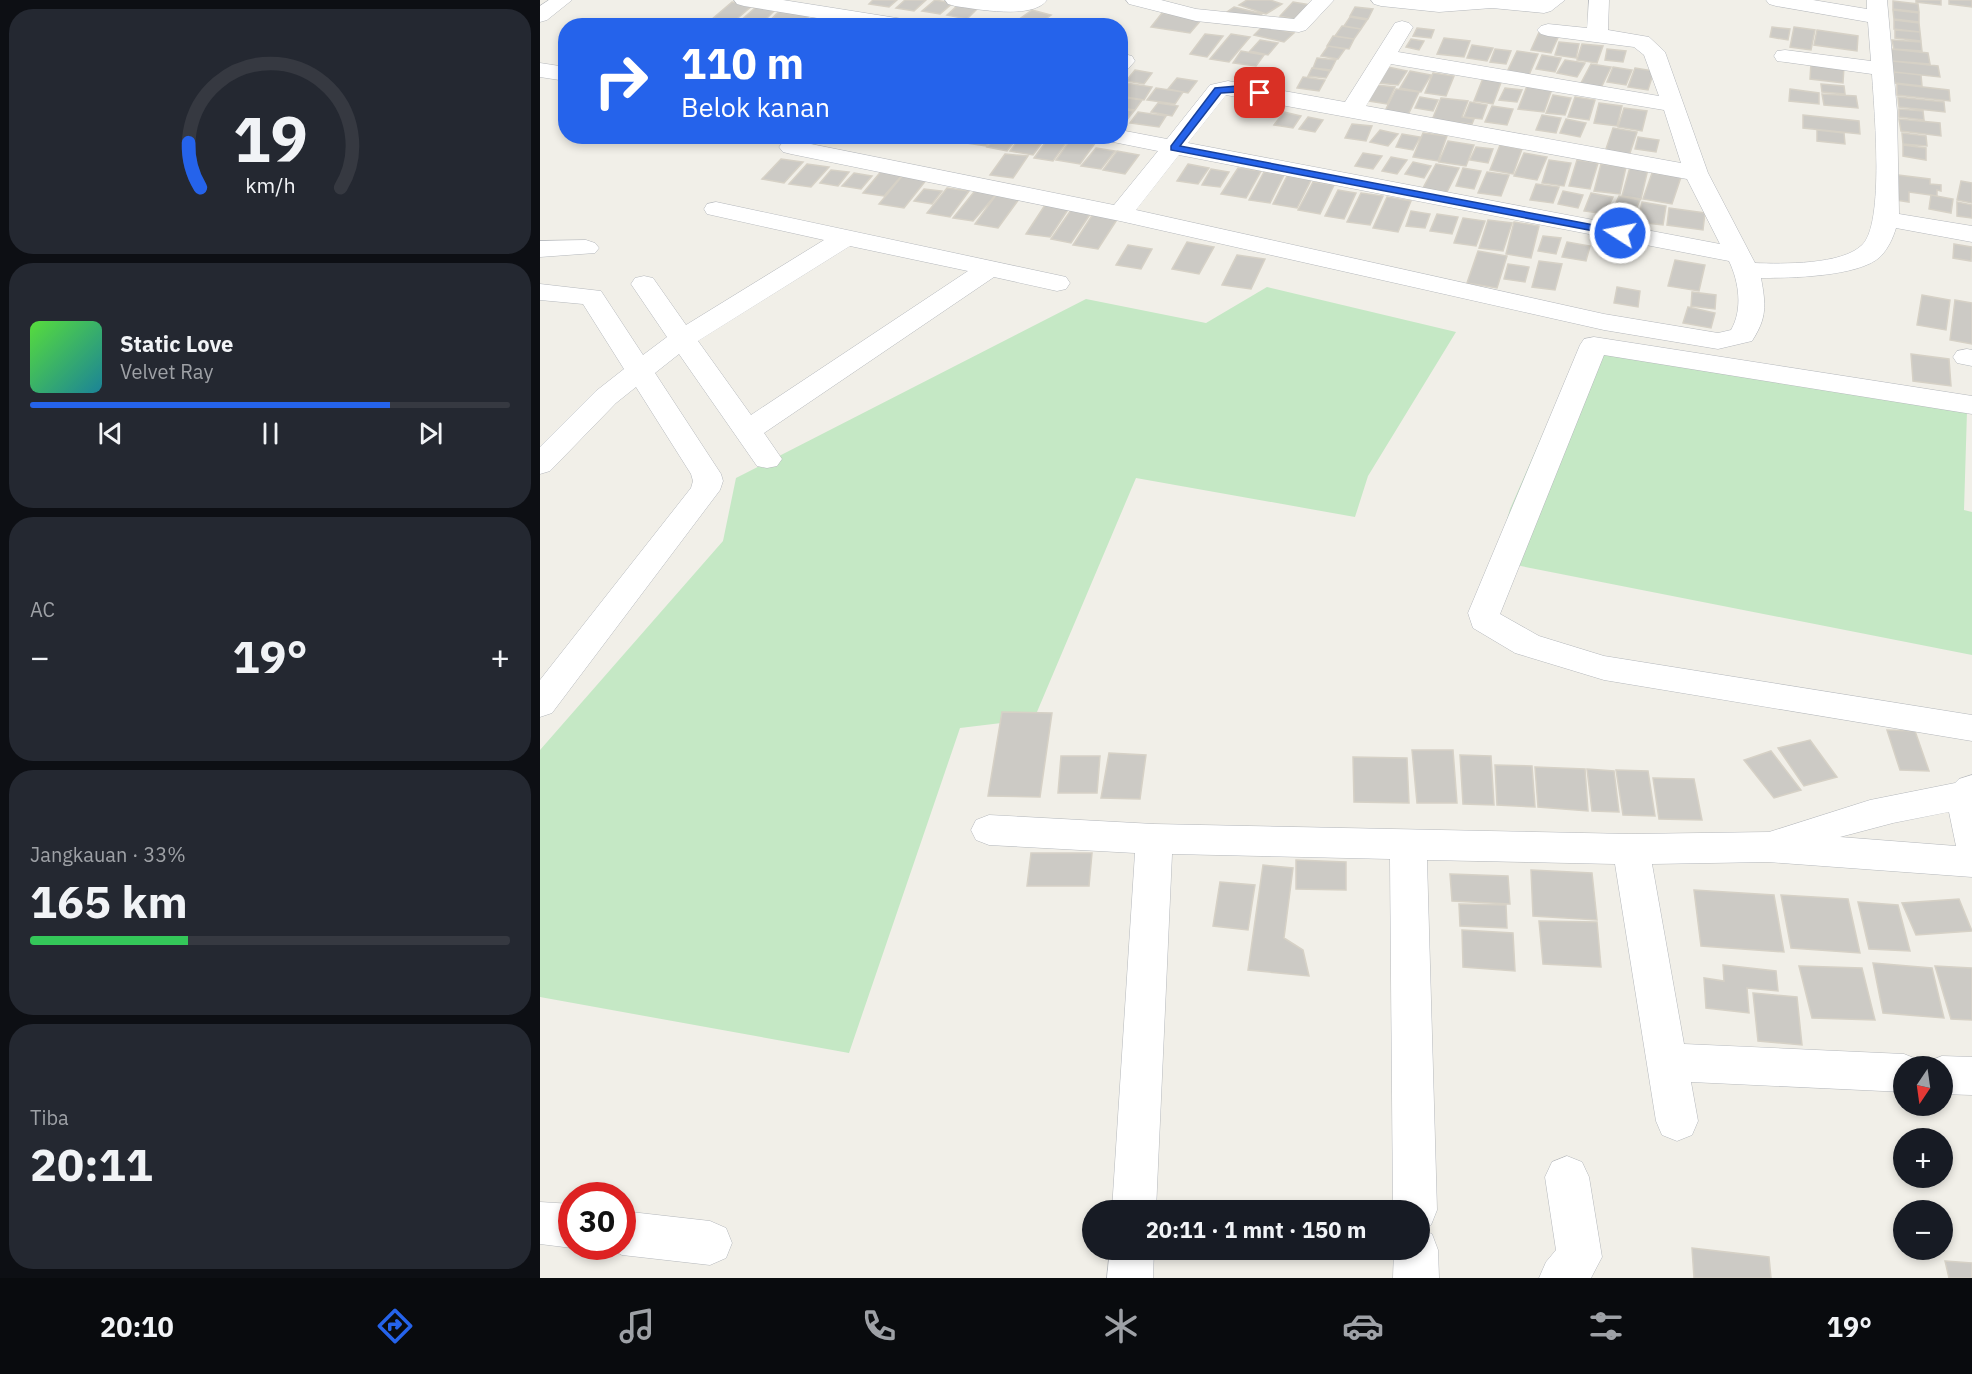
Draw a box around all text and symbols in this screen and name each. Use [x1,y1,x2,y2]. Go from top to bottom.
text: 110 m [681,36,804,91]
icon: right [582,42,660,120]
pin [1234,67,1285,118]
icon: arrive [1243,76,1276,109]
text: Belok kanan [681,89,830,124]
text: 19 [233,99,307,180]
text: km/h [245,172,295,200]
position arrow [1588,201,1652,265]
text: Static Love [120,329,233,358]
text: Velvet Ray [120,358,213,385]
icon: previous [94,417,127,450]
icon: pause [254,417,287,450]
icon: next [414,417,447,450]
text: AC [30,596,55,623]
text: 19° [232,627,308,685]
text: − [30,635,50,678]
text: + [490,635,510,678]
text: Jangkauan · 33% [30,841,186,868]
text: 165 km [30,872,188,930]
north arrow [1893,1056,1953,1116]
map controls [1893,1056,1953,1260]
text: Tiba [30,1104,69,1131]
button: + [1893,1128,1953,1188]
text: 20:11 [30,1135,153,1193]
speed limit sign: 30 [558,1182,636,1260]
button: − [1893,1200,1953,1260]
text: 20:11 · 1 mnt · 150 m [1146,1215,1366,1244]
icon: directions [374,1305,416,1347]
icon: music [616,1305,658,1347]
icon: phone [858,1305,900,1347]
icon: climate [1100,1305,1142,1347]
icon: car [1342,1305,1384,1347]
icon: filters [1585,1305,1627,1347]
text: 20:10 [100,1309,174,1344]
text: 19° [1827,1309,1872,1344]

